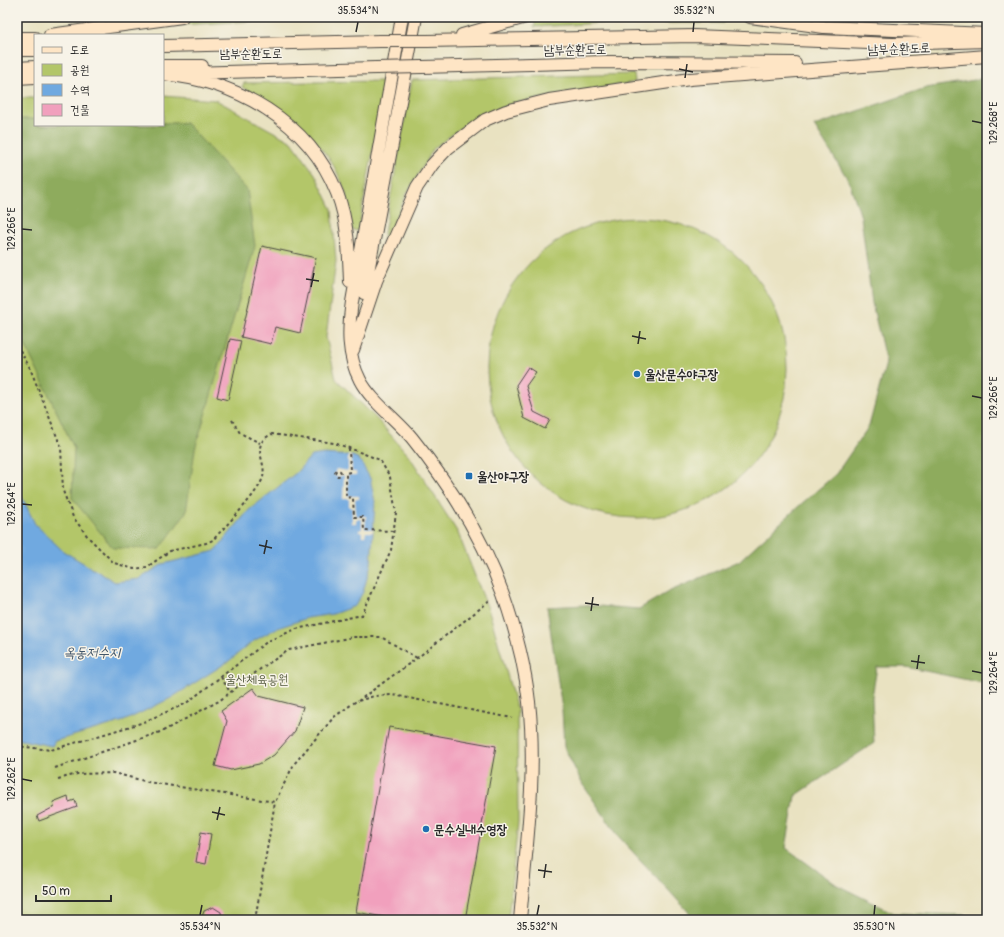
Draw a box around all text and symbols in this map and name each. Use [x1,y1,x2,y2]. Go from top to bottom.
text: 35.534°N [337,5,379,17]
text: 35.532°N [674,5,715,17]
legend [34,34,164,126]
street label: 남부순환도로 [867,40,931,58]
street label: 남부순환도로 [543,41,607,59]
text: 도로 [70,43,89,58]
street label: 남부순환도로 [220,46,282,62]
text: 공원 [70,63,89,78]
text: 수역 [70,83,90,98]
text: 129.268°E [988,102,1000,144]
text: 건물 [70,103,90,118]
text: 129.266°E [6,207,18,251]
place label: 울산문수야구장 [645,367,719,383]
marker: 울산문수야구장 [632,369,642,379]
text: 129.266°E [988,376,1000,420]
place label: 울산야구장 [477,469,530,485]
marker: 울산야구장 [464,471,474,481]
text: 129.264°E [6,482,18,526]
water label: 옥동저수지 [64,644,122,661]
text: 129.264°E [988,651,1000,695]
park label: 울산체육공원 [226,672,288,688]
text: 129.262°E [6,757,18,801]
place label: 문수실내수영장 [434,822,508,838]
marker: 문수실내수영장 [421,824,431,834]
scale bar [36,877,111,903]
text: 50 m [42,884,70,899]
text: 35.534°N [179,921,221,933]
text: 35.532°N [517,921,558,933]
text: 35.530°N [853,921,895,933]

